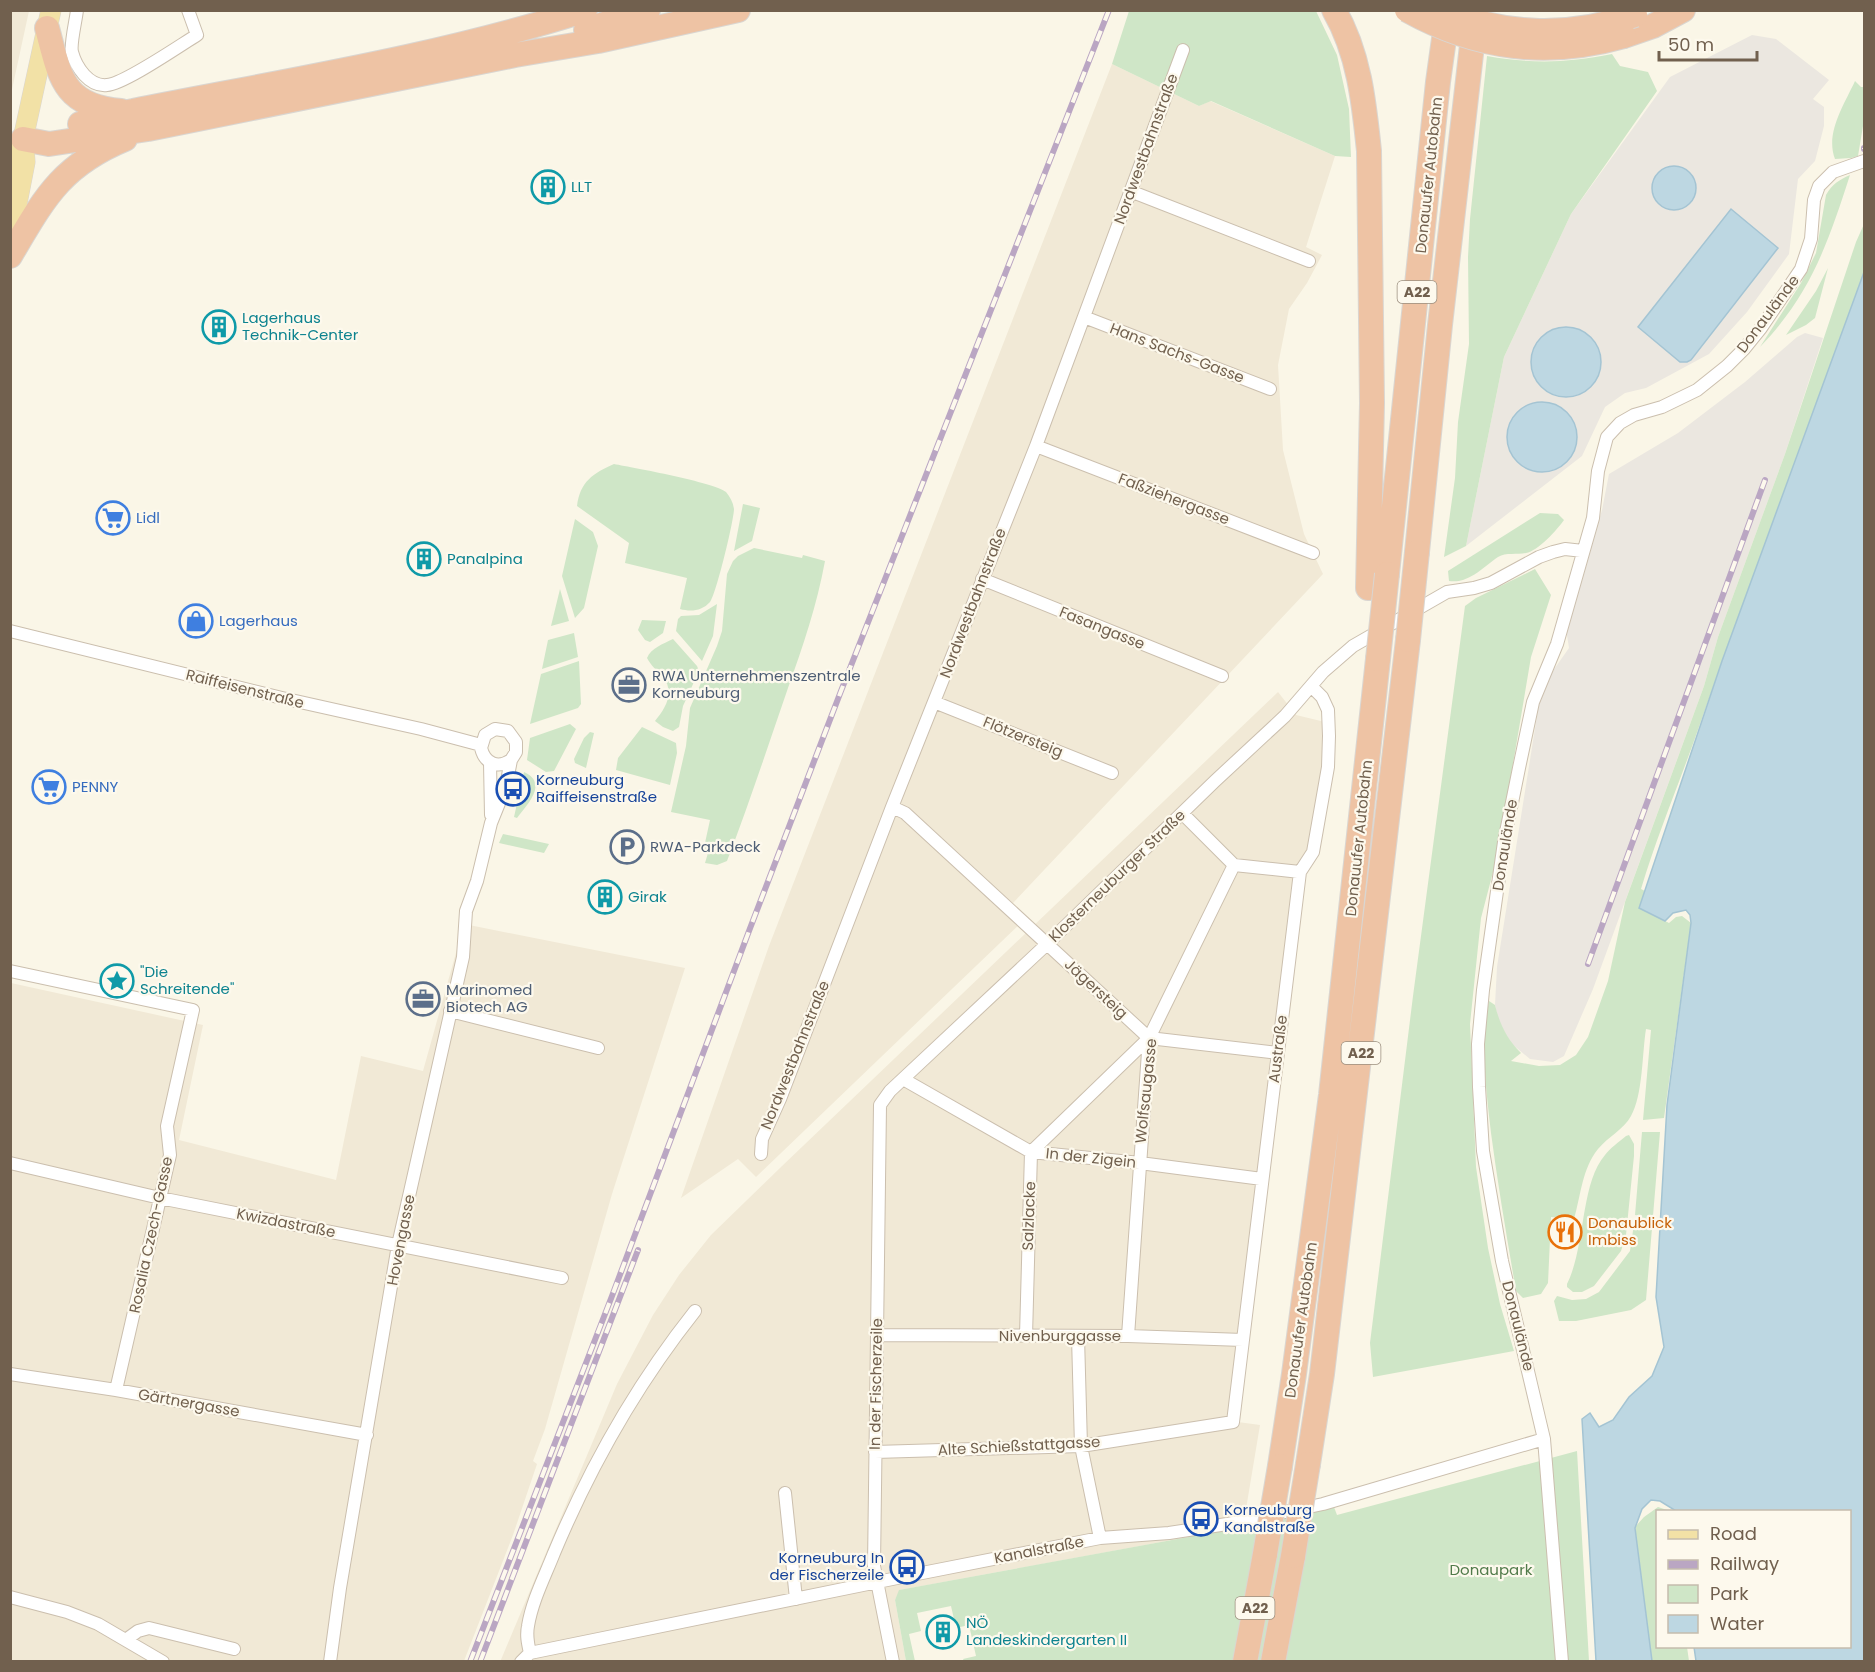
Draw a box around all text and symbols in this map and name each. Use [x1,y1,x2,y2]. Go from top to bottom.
scale bar [1659,24,1756,62]
text: 50 m [1668,32,1714,57]
street label: Nordwestbahnstraße [1109,71,1183,227]
street label: Donauufer Autobahn [1410,96,1447,254]
building icon: LLT [530,169,566,205]
place label: LLT [571,176,592,197]
street label: Donaulände [1731,270,1804,357]
road number: A22 [1398,281,1436,303]
place label: Lagerhaus Technik-Center [242,307,359,345]
building icon: Lagerhaus Technik-Center [201,309,237,345]
street label: Hans Sachs-Gasse [1107,317,1247,388]
street label: Faßziehergasse [1116,468,1233,529]
supermarket icon: Lidl [95,500,131,536]
place label: Lidl [136,507,160,528]
street label: Nordwestbahnstraße [934,525,1011,681]
building icon: Panalpina [406,541,442,577]
place label: Panalpina [447,548,523,569]
street label: Fasangasse [1056,601,1148,654]
shop icon: Lagerhaus [178,603,214,639]
place label: Lagerhaus [219,610,298,631]
street label: Raiffeisenstraße [184,664,306,713]
place label: RWA Unternehmenszentrale Korneuburg [652,665,861,703]
office icon: RWA Unternehmenszentrale Korneuburg [611,667,647,703]
street label: Flötzersteig [980,711,1066,762]
street label: Donauufer Autobahn [1340,759,1377,917]
supermarket icon: PENNY [31,769,67,805]
place label: Korneuburg Raiffeisenstraße [536,769,657,807]
bus stop icon: Korneuburg Raiffeisenstraße [495,771,531,807]
place label: PENNY [72,776,118,797]
street label: Donaulände [1487,798,1522,892]
street label: Klosterneuburger Straße [1044,805,1190,947]
parking icon: RWA-Parkdeck [609,829,645,865]
place label: RWA-Parkdeck [650,836,761,857]
building icon: Girak [587,879,623,915]
place label: Girak [628,886,667,907]
street label: Jägersteig [1060,954,1133,1023]
place label: "Die Schreitende" [140,961,234,999]
place icon: "Die Schreitende" [99,963,135,999]
street label: Nordwestbahnstraße [755,977,834,1132]
place label: Marinomed Biotech AG [446,979,532,1017]
office icon: Marinomed Biotech AG [405,981,441,1017]
street label: Austraße [1263,1014,1292,1084]
street label: Wolfsaugasse [1130,1037,1161,1145]
road number: A22 [1342,1042,1380,1064]
street label: In der Zigein [1045,1142,1137,1173]
street label: Rosalia Czech-Gasse [124,1155,177,1315]
street label: Salzlacke [1017,1181,1040,1251]
street label: Hovengasse [381,1192,420,1287]
street label: Kwizdastraße [235,1203,337,1242]
place label: Donaublick Imbiss [1588,1212,1672,1250]
restaurant icon: Donaublick Imbiss [1547,1214,1583,1250]
street label: Donauufer Autobahn [1279,1241,1322,1399]
street label: Donaulände [1497,1279,1540,1373]
street label: In der Fischerzeile [864,1318,887,1450]
street label: Nivenburggasse [999,1325,1121,1346]
street label: Gärtnergasse [137,1383,241,1422]
street label: Alte Schießstattgasse [937,1431,1101,1460]
place label: Korneuburg Kanalstraße [1224,1499,1315,1537]
bus stop icon: Korneuburg Kanalstraße [1183,1501,1219,1537]
legend [1656,1510,1851,1648]
text: Road [1710,1521,1757,1546]
street label: Kanalstraße [992,1531,1086,1569]
place label: Korneuburg In der Fischerzeile [769,1547,884,1585]
bus stop icon: Korneuburg In der Fischerzeile [889,1549,925,1585]
text: Railway [1710,1551,1779,1576]
park label: Donaupark [1449,1559,1533,1580]
text: Park [1710,1581,1749,1606]
road number: A22 [1236,1597,1274,1619]
text: Water [1710,1611,1764,1636]
place label: NÖ Landeskindergarten II [966,1612,1127,1650]
building icon: NÖ Landeskindergarten II [925,1614,961,1650]

